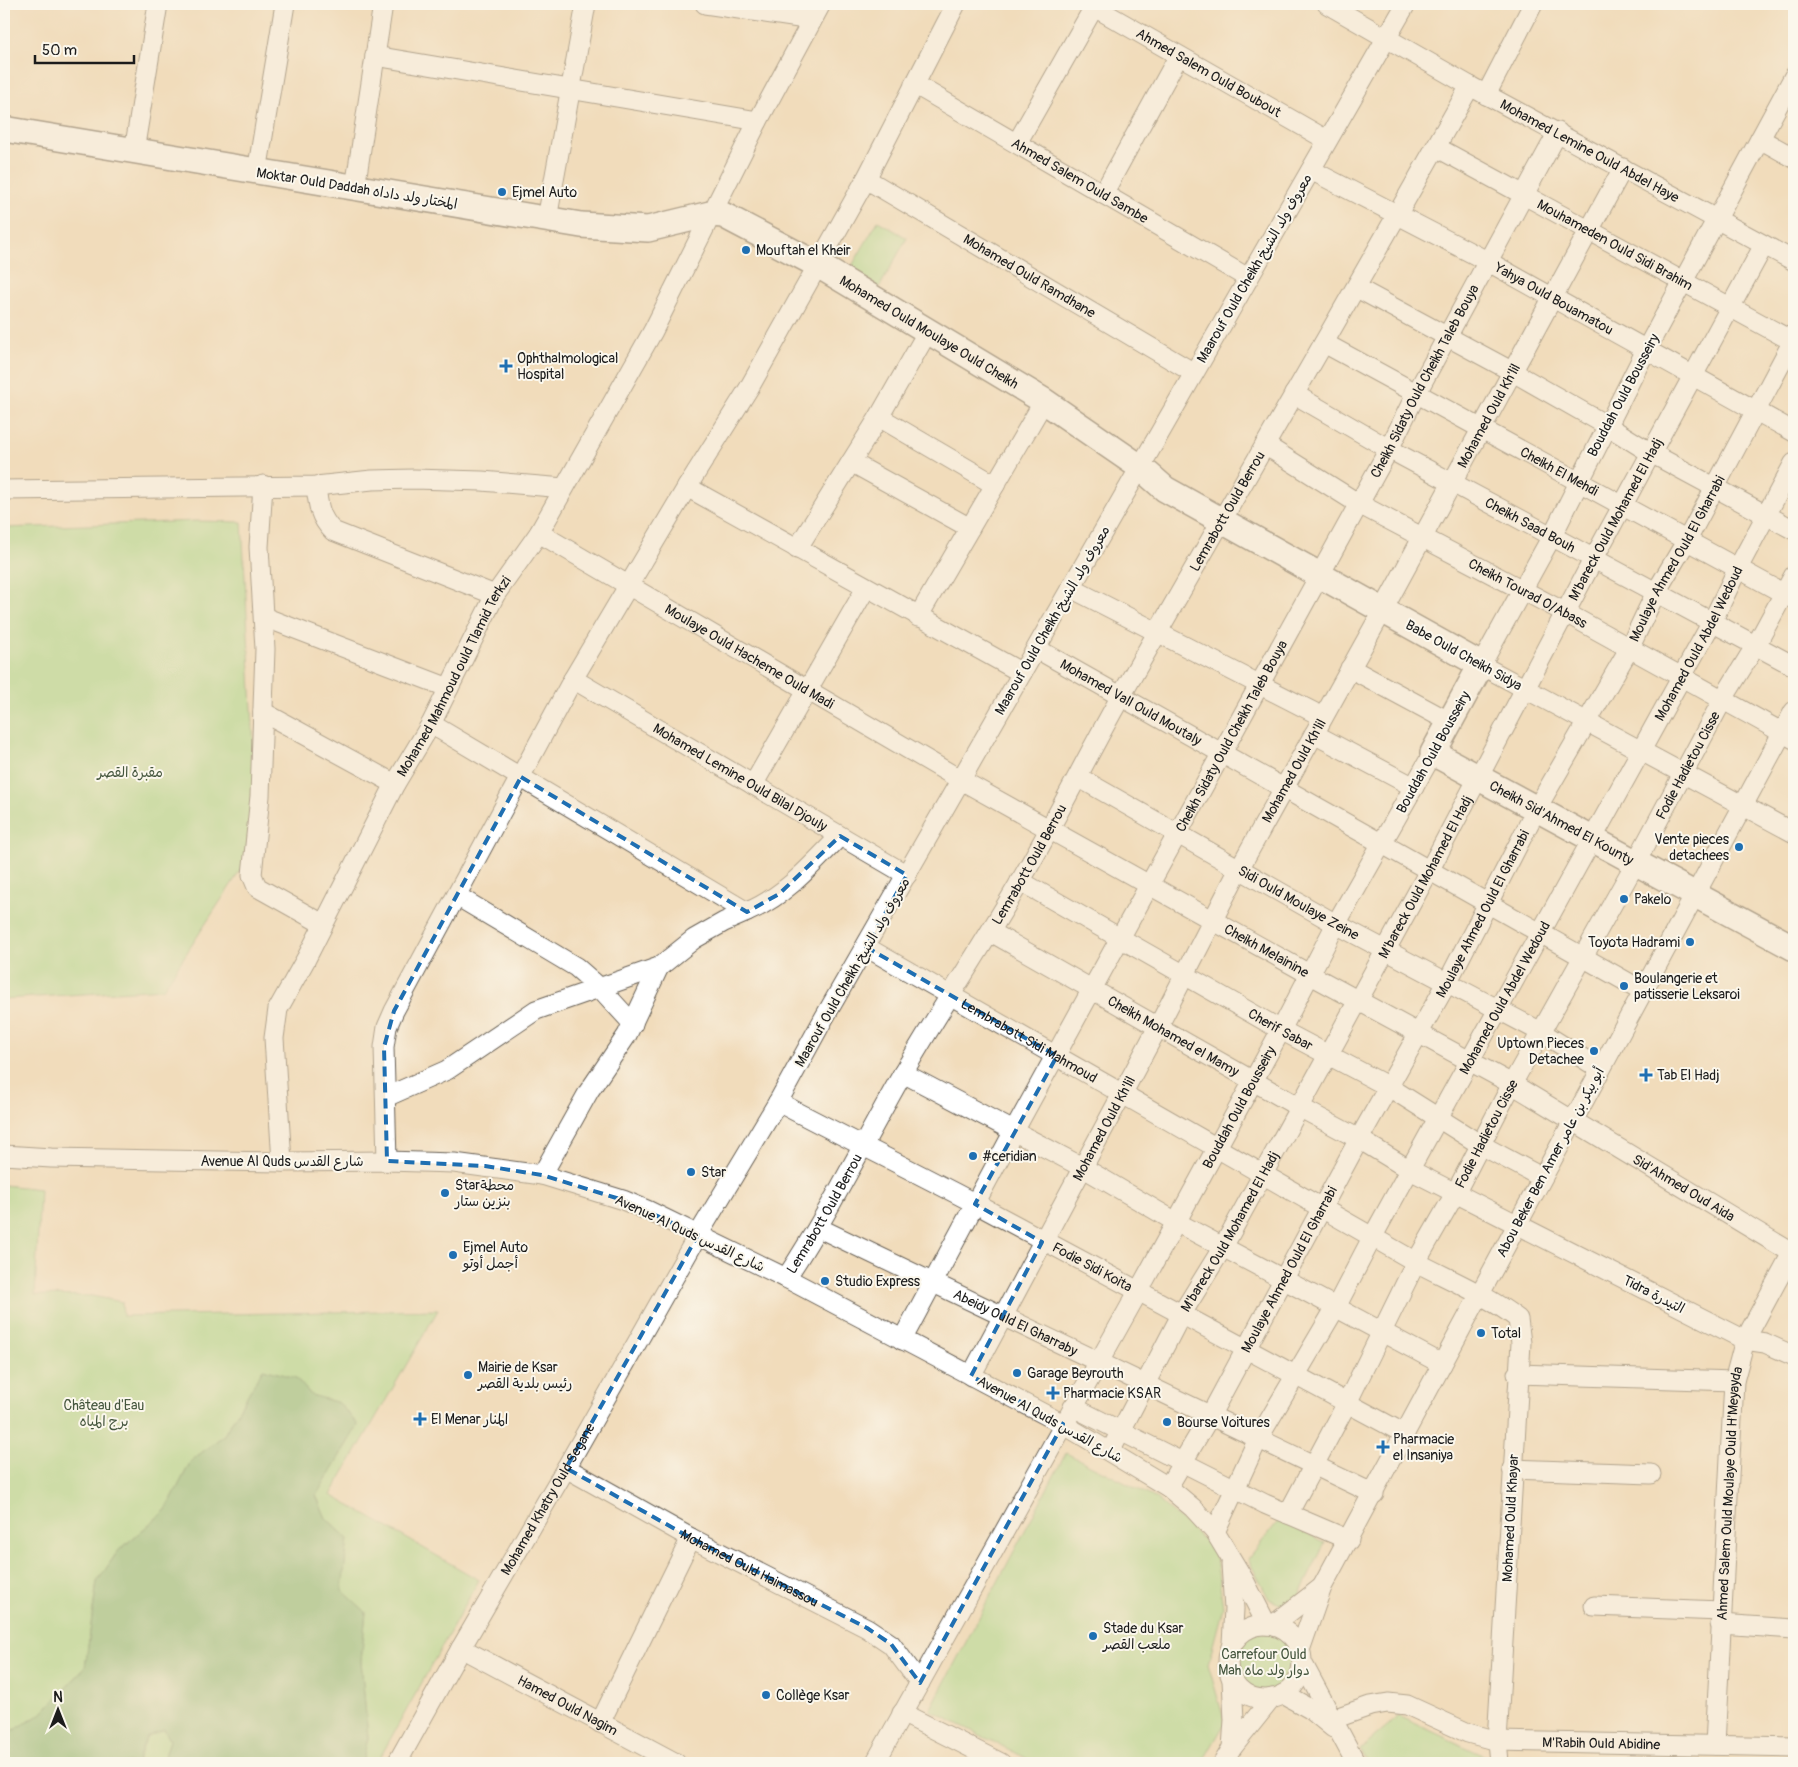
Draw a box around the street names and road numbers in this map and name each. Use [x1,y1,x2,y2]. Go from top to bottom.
street label: Ahmed Salem Ould Boubout [1133,25,1284,121]
street label: Mohamed Lemine Ould Abdel Haye [1497,96,1682,206]
street label: Ahmed Salem Ould Sambe [1008,135,1151,227]
street label: Moktar Ould Daddah المختار ولد داداه [255,164,459,213]
street label: Maarouf Ould Cheikh معروف ولد الشيخ [1193,171,1317,366]
street label: Mouhameden Ould Sidi Brahim [1534,196,1696,294]
street label: Mohamed Ould Ramdhane [960,230,1099,322]
street label: Yahya Ould Bouamatou [1491,259,1616,339]
street label: Mohamed Ould Moulaye Ould Cheikh [836,272,1021,393]
street label: Cheikh Sidaty Ould Cheikh Taleb Bouya [1367,282,1483,481]
street label: Bouddah Ould Bousseiry [1584,331,1663,460]
street label: Mohamed Ould Kh'lil [1454,361,1524,471]
street label: M'bareck Ould Mohamed El Hadj [1565,435,1667,604]
street label: Cheikh El Mehdi [1517,443,1602,500]
street label: Lemrabott Ould Berrou [1186,448,1269,574]
street label: Moulaye Ahmed Ould El Gharrabi [1626,472,1729,645]
street label: Cheikh Saad Bouh [1482,494,1578,556]
street label: Maarouf Ould Cheikh معروف ولد الشيخ [991,523,1115,718]
street label: Cheikh Tourad O/Abass [1465,555,1591,632]
street label: Mohamed Ould Abdel Wedoud [1651,563,1747,724]
street label: Mohamed Mahmoud ould Tlamid Terkzi [393,573,515,780]
street label: Moulaye Ould Hacheme Ould Madi [662,601,837,713]
street label: Babe Ould Cheikh Sidya [1403,616,1525,694]
street label: Cheikh Sidaty Ould Cheikh Taleb Bouya [1172,637,1291,835]
street label: Mohamed Vall Ould Moutaly [1057,656,1205,749]
street label: Bouddah Ould Bousseiry [1393,688,1474,816]
street label: Fodie Hadietou Cisse [1652,708,1724,822]
street label: Mohamed Ould Kh'lil [1258,716,1330,826]
street label: Mohamed Lemine Ould Bilal Djouly [650,720,830,835]
street label: Cheikh Sid'Ahmed El Kounty [1486,777,1637,869]
street label: M'bareck Ould Mohamed El Hadj [1375,793,1476,961]
street label: Lemrabott Ould Berrou [989,801,1070,928]
street label: Moulaye Ahmed Ould El Gharrabi [1432,827,1533,1001]
street label: Sidi Ould Moulaye Zeine [1235,862,1362,944]
street label: Maarouf Ould Cheikh معروف ولد الشيخ [791,875,915,1070]
street label: Mohamed Ould Abdel Wedoud [1456,918,1554,1078]
street label: Cheikh Melainine [1221,920,1312,981]
street label: Cheikh Mohamed el Mamy [1105,992,1242,1080]
street label: Lembrabott Sidi Mahmoud [958,995,1100,1087]
street label: Cherif Sabar [1245,1005,1316,1054]
street label: Bouddah Ould Bousseiry [1199,1043,1280,1172]
street label: Abou Beker Ben Amer أبو بيكر بن عامر [1493,1064,1608,1260]
street label: Mohamed Ould Kh'lil [1069,1073,1139,1184]
street label: Fodie Hadietou Cisse [1451,1076,1522,1191]
street label: M'bareck Ould Mohamed El Hadj [1177,1149,1283,1315]
street label: Lemrabott Ould Berrou [783,1151,866,1277]
street label: Sid'Ahmed Oud Aida [1630,1151,1738,1225]
street label: Avenue Al Quds شارع القدس [200,1153,364,1171]
street label: Moulaye Ahmed Ould El Gharrabi [1238,1183,1341,1356]
street label: Avenue Al Quds شارع القدس [612,1191,767,1277]
street label: Fodie Sidi Koita [1049,1239,1135,1296]
street label: Tidra التيدرة [1620,1272,1687,1317]
street label: Abeidy Ould El Gharraby [950,1286,1080,1360]
street label: Ahmed Salem Ould Moulaye Ould H'Meyayda [1714,1365,1747,1621]
street label: Avenue Al Quds شارع القدس [974,1372,1125,1467]
street label: Mohamed Khatry Ould Segane [497,1420,599,1578]
street label: Mohamed Ould Khayar [1499,1454,1522,1582]
street label: Mohamed Ould Haimassou [677,1526,821,1611]
street label: Hamed Ould Nagim [514,1672,621,1739]
street label: M'Rabih Ould Abidine [1542,1734,1661,1753]

